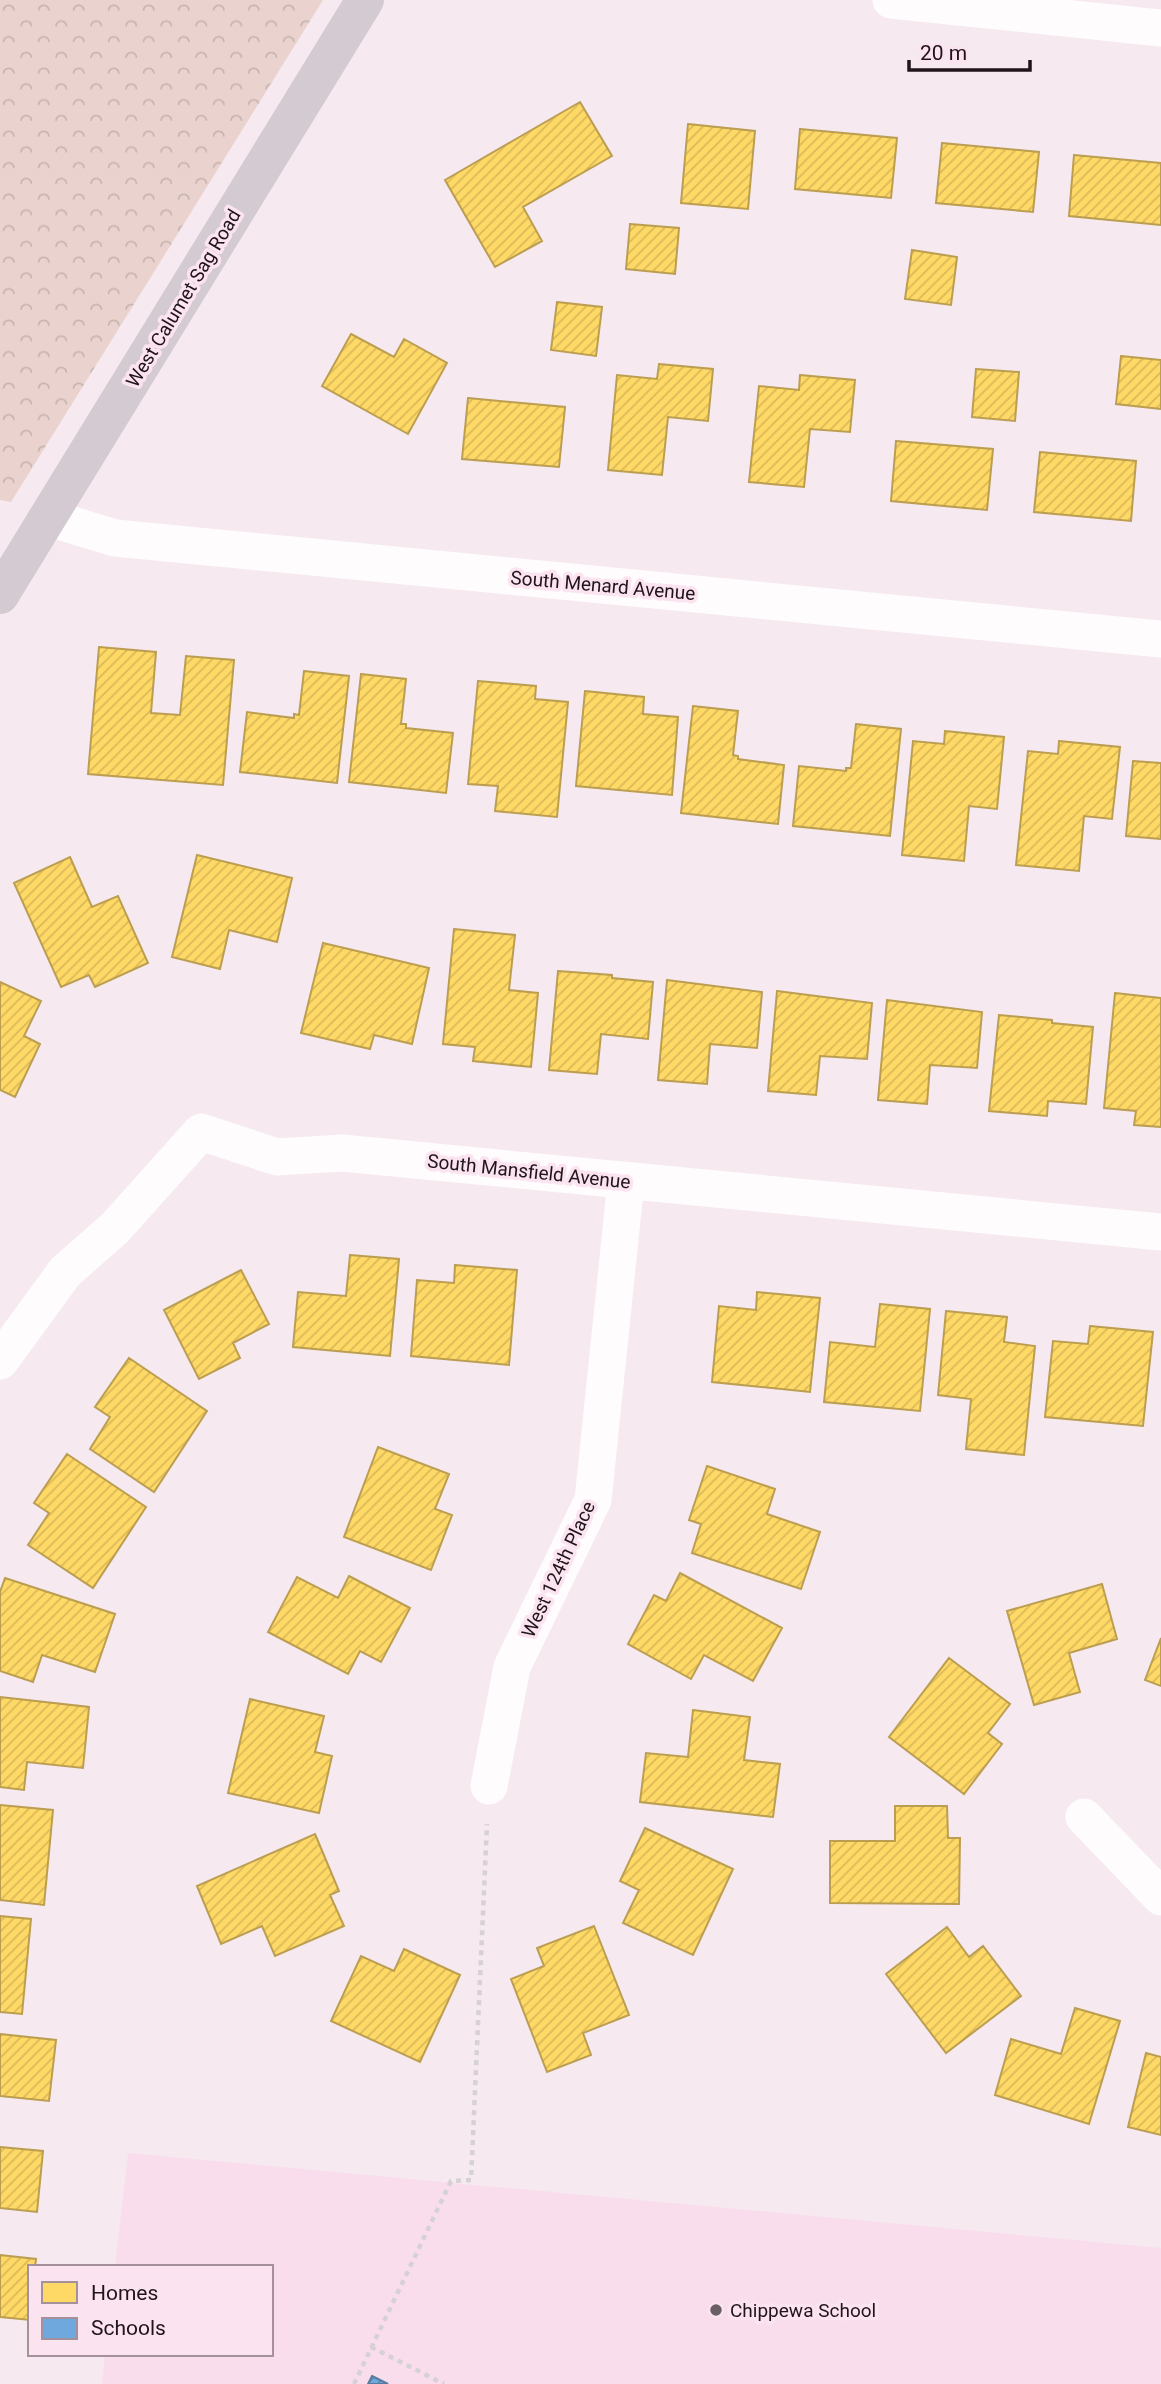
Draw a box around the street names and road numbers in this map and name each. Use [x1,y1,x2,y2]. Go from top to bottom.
street label: West Calumet Sag Road [121,205,246,391]
street label: South Menard Avenue [510,566,696,605]
street label: South Mansfield Avenue [426,1149,632,1194]
street label: West 124th Place [517,1497,600,1641]

